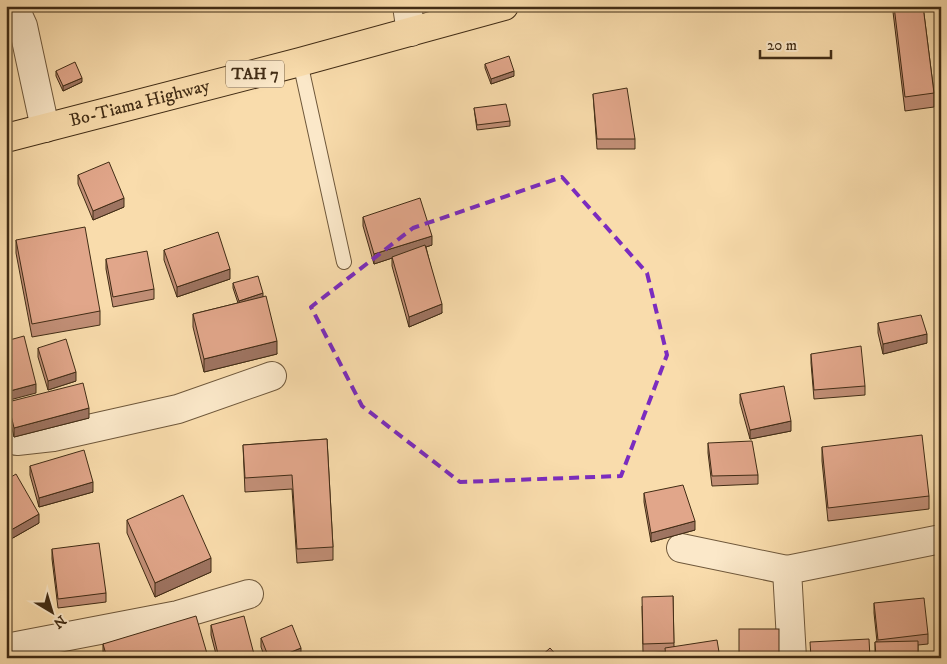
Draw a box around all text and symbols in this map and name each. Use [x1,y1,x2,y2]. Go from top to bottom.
scale bar [760,28,831,60]
text: 20 m [767,36,797,55]
road number: TAH 7 [226,61,284,88]
street label: Bo-Tiama Highway [67,75,212,132]
north arrow [28,586,78,636]
text: N [49,611,69,632]

